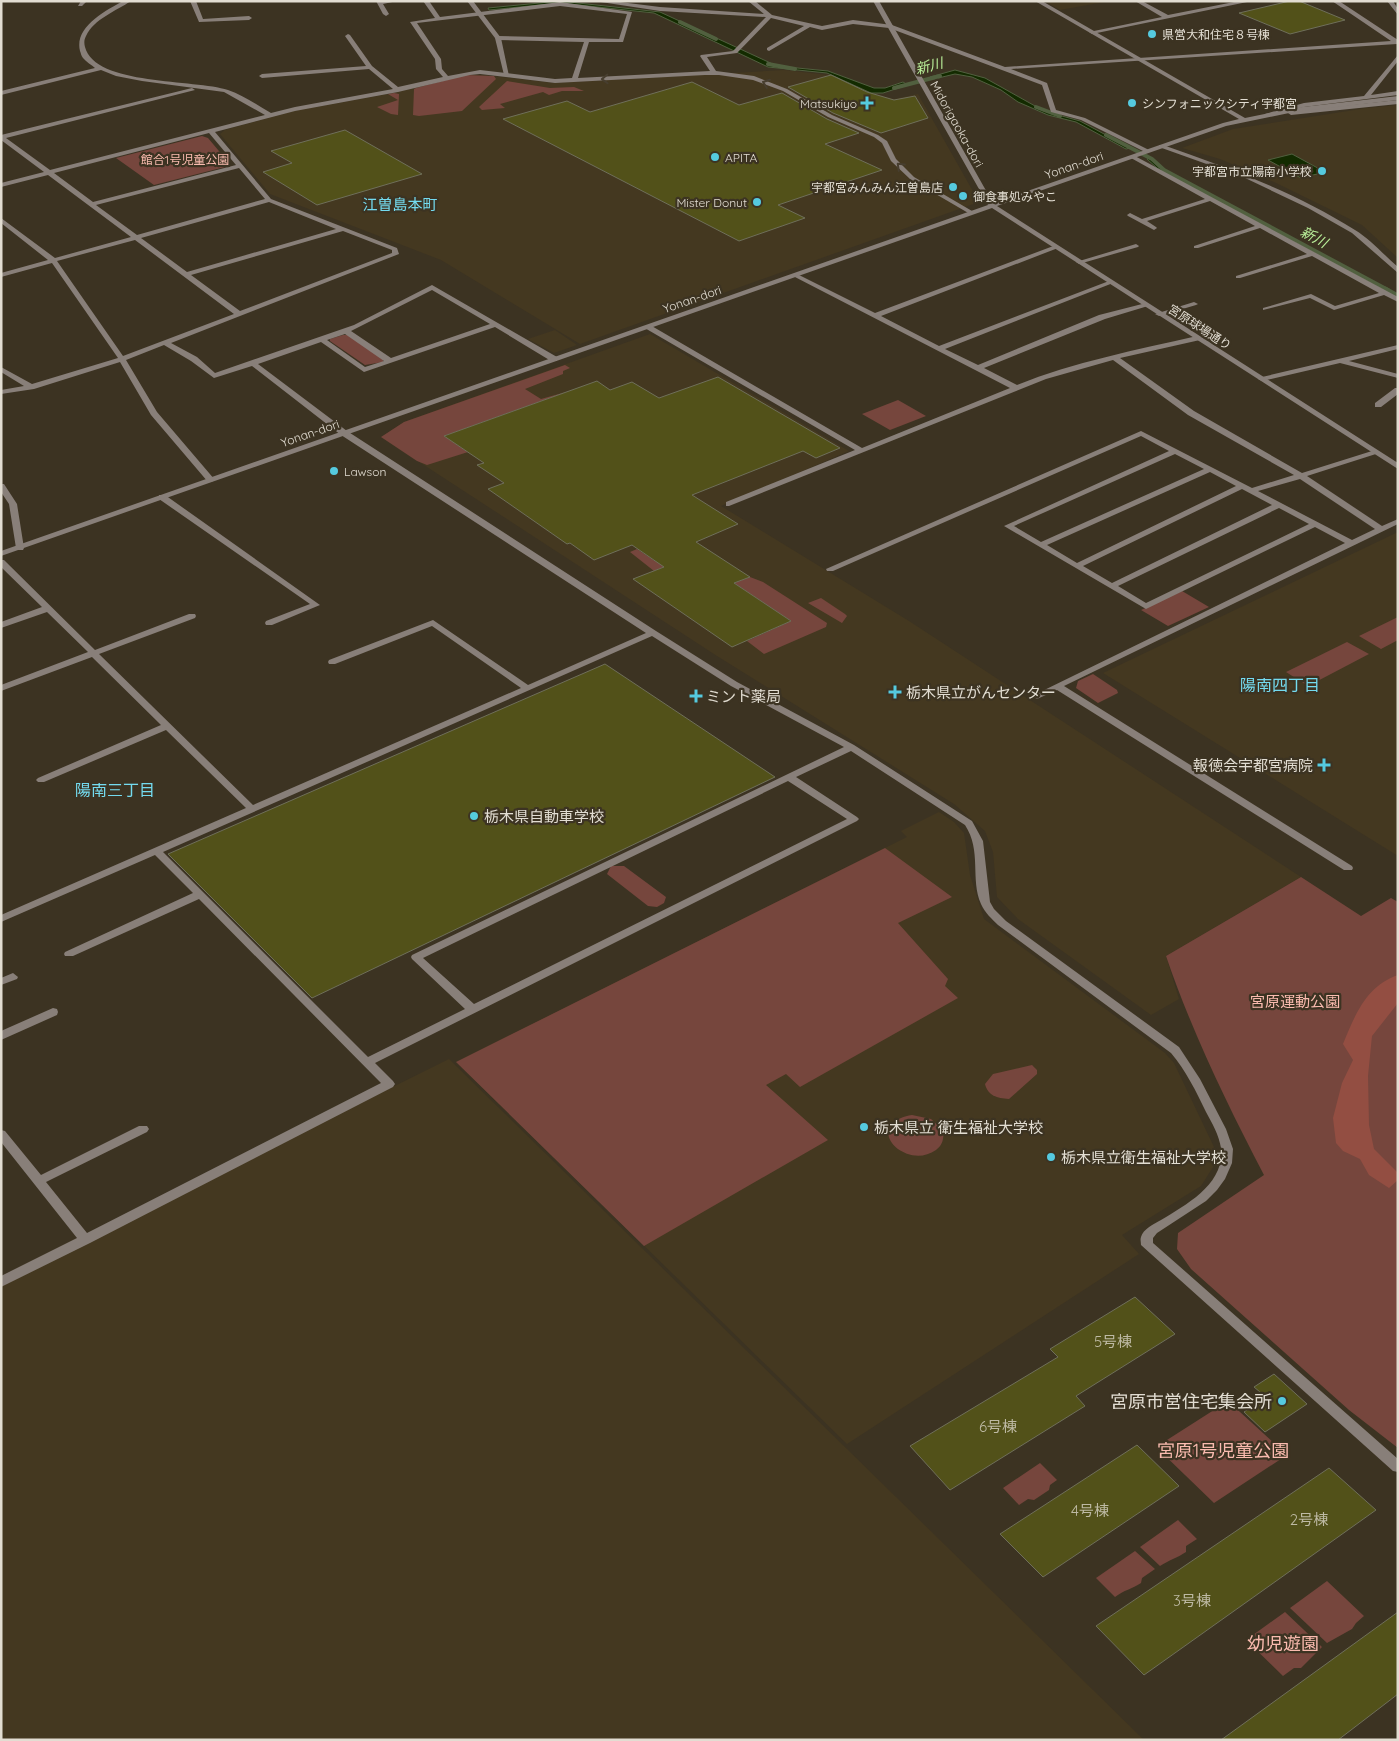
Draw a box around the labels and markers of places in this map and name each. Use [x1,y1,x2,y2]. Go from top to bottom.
place label: 県営大和住宅８号棟 [1162,27,1270,42]
marker: 県営大和住宅８号棟 [1146,28,1158,40]
place label: Matsukiyo [800,96,857,111]
place label: シンフォニックシティ宇都宮 [1142,96,1297,111]
marker: Matsukiyo [861,97,873,109]
marker: シンフォニックシティ宇都宮 [1126,97,1138,109]
place label: APITA [725,150,758,165]
marker: APITA [709,151,721,163]
place label: 宇都宮市立陽南小学校 [1192,164,1312,179]
marker: 宇都宮市立陽南小学校 [1316,165,1328,177]
place label: 宇都宮みんみん江曽島店 [811,180,943,195]
marker: 宇都宮みんみん江曽島店 [947,181,959,193]
place label: 御食事処みやこ [973,189,1057,204]
marker: 御食事処みやこ [957,190,969,202]
place label: Mister Donut [676,195,747,210]
marker: Mister Donut [751,196,763,208]
place label: Lawson [344,464,386,479]
marker: Lawson [328,465,340,477]
place label: 栃木県立がんセンター [906,683,1056,702]
marker: 栃木県立がんセンター [888,685,902,699]
place label: ミント薬局 [706,687,781,706]
marker: ミント薬局 [690,690,702,702]
place label: 報徳会宇都宮病院 [1193,756,1313,775]
marker: 報徳会宇都宮病院 [1317,758,1331,772]
place label: 栃木県自動車学校 [484,807,604,826]
marker: 栃木県自動車学校 [468,810,480,822]
place label: 栃木県立 衛生福祉大学校 [874,1118,1043,1137]
marker: 栃木県立 衛生福祉大学校 [858,1121,870,1133]
place label: 栃木県立衛生福祉大学校 [1061,1148,1226,1167]
marker: 栃木県立衛生福祉大学校 [1045,1151,1057,1163]
place label: 宮原市営住宅集会所 [1110,1390,1272,1413]
marker: 宮原市営住宅集会所 [1276,1395,1288,1407]

